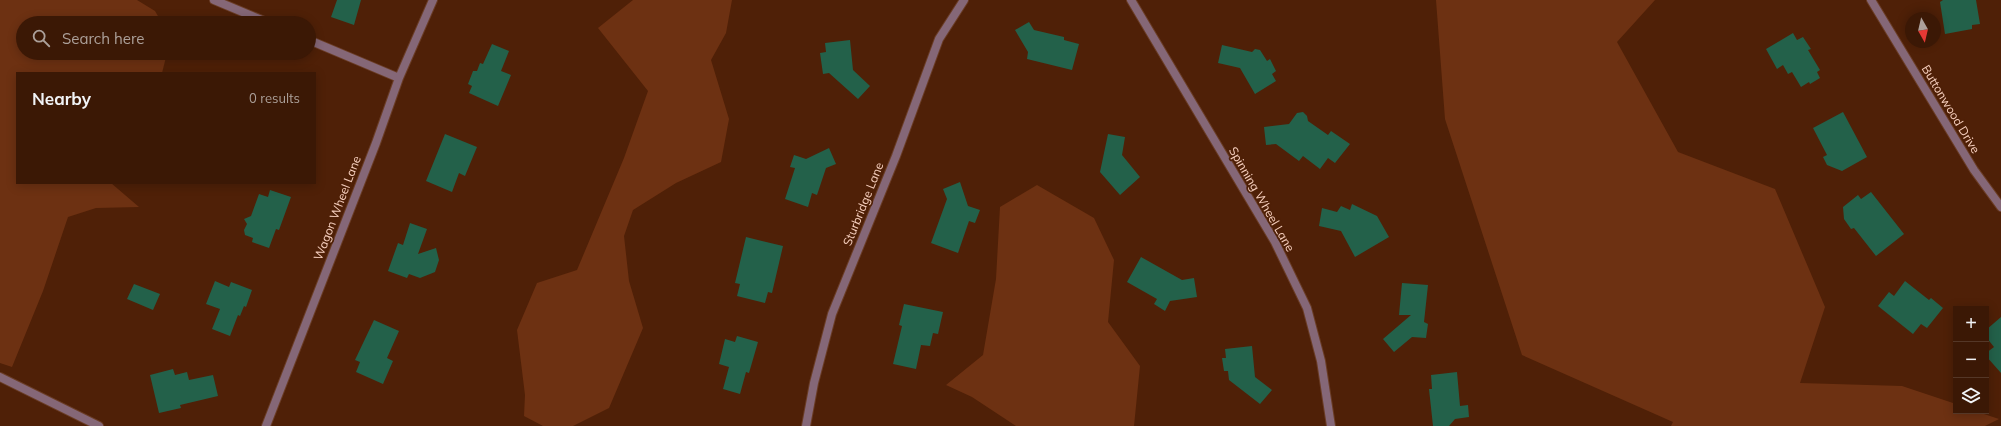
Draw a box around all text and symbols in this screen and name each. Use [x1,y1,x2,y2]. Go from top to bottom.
north arrow [1905,12,1941,48]
search box [16,16,316,60]
icon: search [30,27,52,49]
text: Search here [62,29,144,48]
street label: Buttonwood Drive [1919,62,1983,156]
text: Nearby [32,88,91,109]
text: 0 results [249,90,300,106]
street label: Spinning Wheel Lane [1226,144,1298,254]
street label: Wagon Wheel Lane [310,154,364,262]
street label: Sturbridge Lane [839,160,887,248]
map controls [1953,306,1989,414]
button: + [1953,306,1989,342]
button: − [1953,342,1989,378]
button: layers [1953,378,1989,414]

